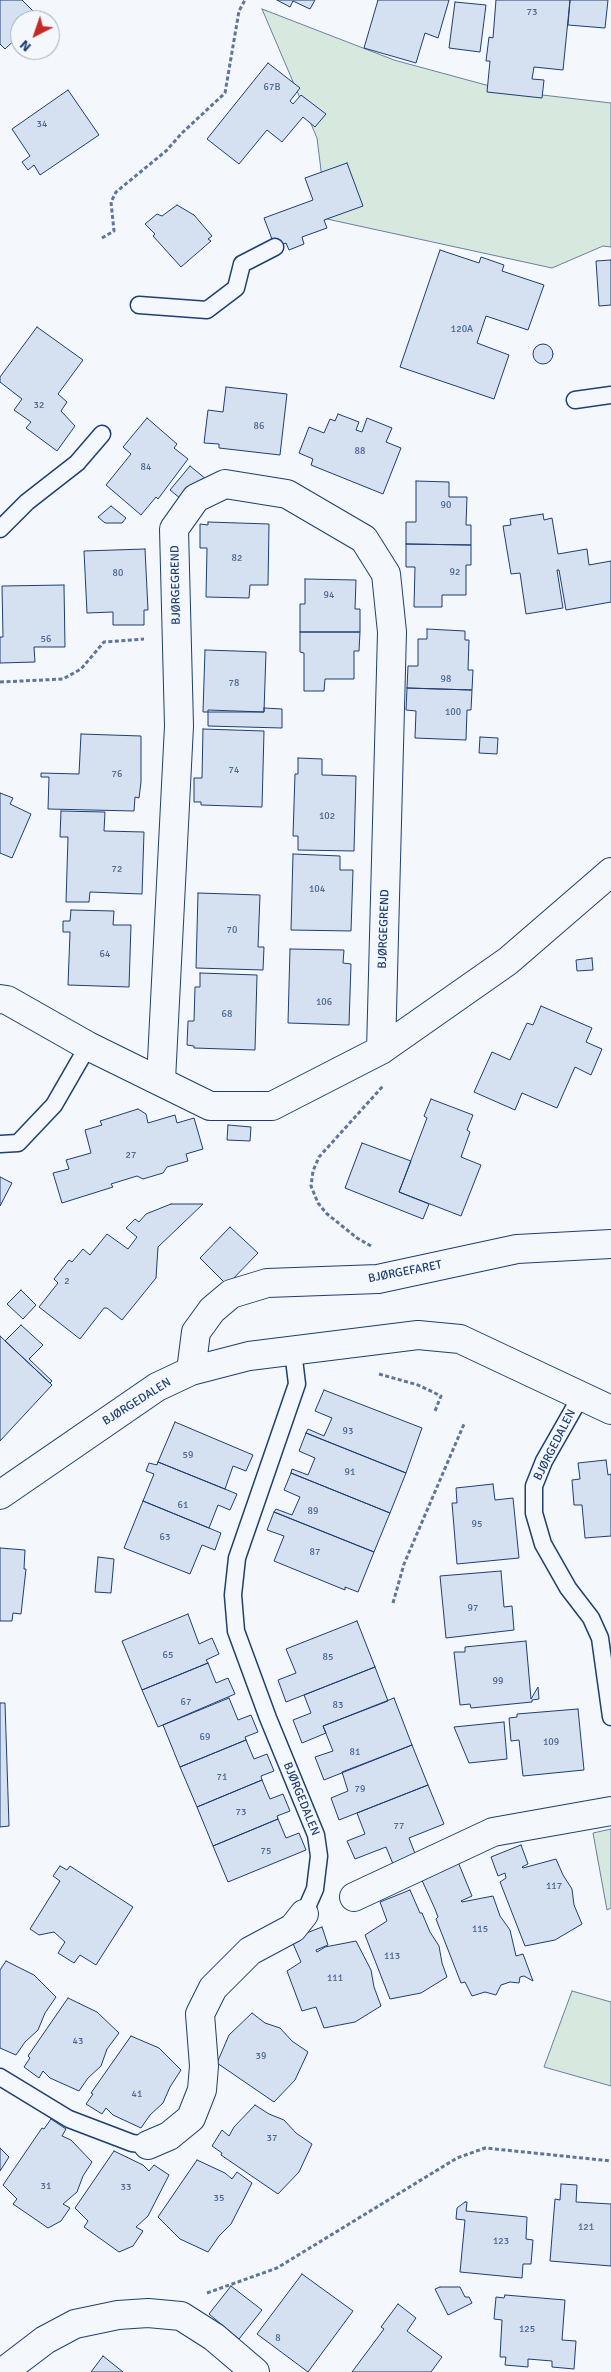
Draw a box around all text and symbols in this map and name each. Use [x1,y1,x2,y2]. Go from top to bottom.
house number: 73 [527,6,537,18]
north arrow [10,10,60,60]
text: N [16,36,35,56]
house number: 67B [264,81,280,93]
house number: 34 [37,118,47,130]
house number: 120A [451,323,473,335]
house number: 32 [34,399,44,411]
house number: 86 [254,420,264,432]
house number: 88 [355,445,365,457]
house number: 84 [141,461,151,473]
house number: 90 [441,499,451,511]
street label: BJØRGEGREND [168,545,184,625]
house number: 82 [232,552,242,564]
house number: 92 [450,566,460,578]
house number: 80 [113,567,123,579]
house number: 94 [324,589,334,601]
house number: 56 [41,633,51,645]
house number: 98 [441,673,451,685]
house number: 78 [229,677,239,689]
house number: 100 [445,706,461,718]
house number: 74 [229,764,239,776]
house number: 76 [112,768,122,780]
house number: 102 [319,810,335,822]
house number: 72 [112,863,122,875]
house number: 104 [309,883,325,895]
street label: BJØRGEGREND [375,889,393,969]
house number: 70 [227,924,237,936]
house number: 64 [100,948,110,960]
house number: 106 [316,996,332,1008]
house number: 68 [222,1008,232,1020]
house number: 27 [126,1149,136,1161]
street label: BJØRGEFARET [367,1258,443,1286]
house number: 2 [64,1275,70,1287]
street label: BJØRGEDALEN [100,1375,174,1429]
street label: BJØRGEDALEN [531,1407,579,1483]
house number: 93 [343,1425,353,1437]
house number: 59 [183,1449,193,1461]
house number: 91 [345,1466,355,1478]
house number: 61 [178,1499,188,1511]
house number: 89 [308,1505,318,1517]
house number: 95 [472,1518,482,1530]
house number: 63 [160,1531,170,1543]
house number: 87 [310,1546,320,1558]
house number: 97 [468,1602,478,1614]
house number: 65 [163,1649,173,1661]
house number: 85 [323,1651,333,1663]
house number: 99 [493,1675,503,1687]
house number: 67 [181,1696,191,1708]
house number: 83 [333,1699,343,1711]
house number: 69 [200,1731,210,1743]
house number: 109 [543,1736,559,1748]
house number: 81 [350,1746,360,1758]
street label: BJØRGEDALEN [280,1760,322,1838]
house number: 71 [217,1771,227,1783]
house number: 79 [355,1783,365,1795]
house number: 73 [236,1806,246,1818]
house number: 77 [394,1820,404,1832]
house number: 75 [261,1845,271,1857]
house number: 117 [546,1880,562,1892]
house number: 115 [472,1923,488,1935]
house number: 113 [384,1950,400,1962]
house number: 111 [327,1972,343,1984]
house number: 43 [73,2035,83,2047]
house number: 39 [256,2050,266,2062]
house number: 41 [132,2088,142,2100]
house number: 37 [267,2132,277,2144]
house number: 31 [41,2180,51,2192]
house number: 33 [121,2181,131,2193]
house number: 35 [214,2192,224,2204]
house number: 121 [578,2221,594,2233]
house number: 123 [493,2235,509,2247]
house number: 125 [519,2323,535,2335]
house number: 8 [275,2332,281,2344]

